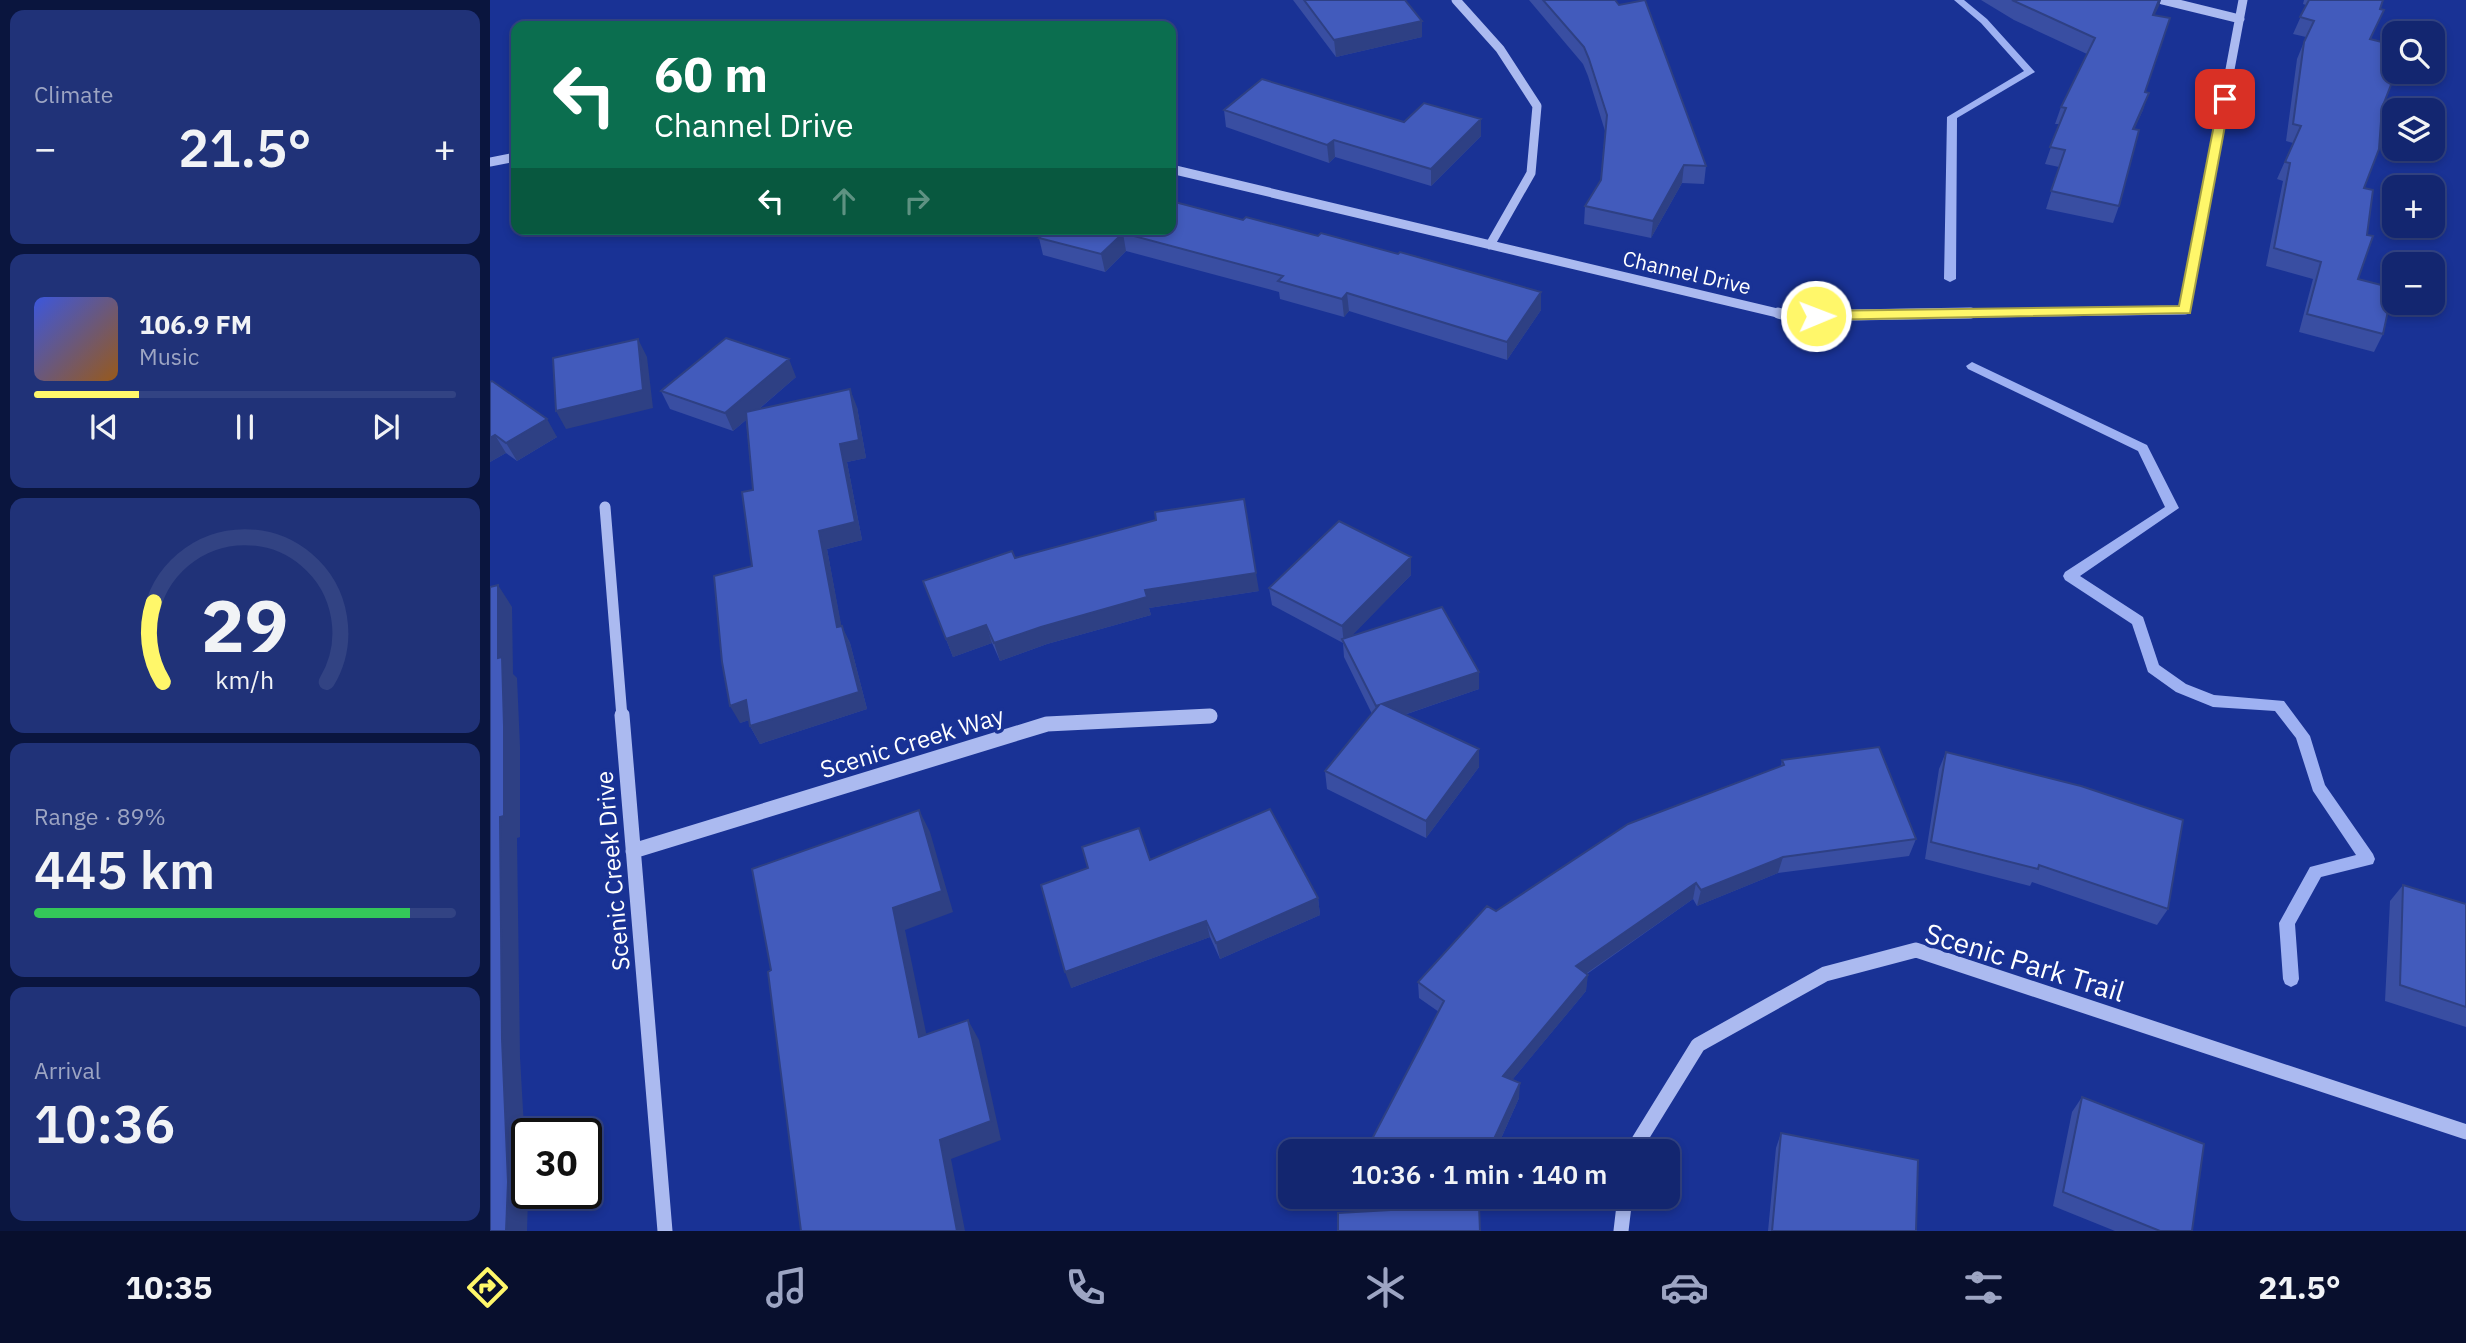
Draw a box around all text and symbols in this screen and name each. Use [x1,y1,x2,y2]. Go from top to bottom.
map controls [2382,21,2445,315]
button: search [2382,21,2445,84]
text: 60 m [654,42,768,105]
icon: left [539,49,630,140]
pin [2195,69,2255,129]
text: Climate [34,79,113,109]
icon: arrive [2206,80,2244,118]
button: layers [2382,98,2445,161]
text: Channel Drive [654,104,854,146]
text: 21.5° [178,114,312,181]
text: − [34,123,57,172]
text: + [433,123,456,172]
button: + [2382,175,2445,238]
icon: left [752,182,790,220]
icon: ahead [825,182,863,220]
icon: right [898,182,936,220]
street label: Channel Drive [1620,244,1754,300]
button: − [2382,252,2445,315]
position arrow [1779,279,1853,353]
text: 106.9 FM [139,307,252,341]
text: Music [139,341,199,371]
icon: previous [85,408,123,446]
icon: pause [226,408,264,446]
icon: next [367,408,405,446]
text: 29 [201,577,289,672]
text: km/h [216,662,274,695]
street label: Scenic Creek Way [816,699,1008,785]
street label: Scenic Creek Drive [587,770,637,972]
text: Range · 89% [34,801,166,831]
text: 445 km [34,836,215,903]
street label: Scenic Park Trail [1921,914,2129,1010]
text: Arrival [34,1055,101,1085]
text: 10:36 [34,1090,175,1157]
speed limit sign: 30 [511,1118,602,1209]
text: 10:36 · 1 min · 140 m [1351,1157,1607,1191]
icon: directions [463,1263,512,1312]
icon: music [762,1263,811,1312]
icon: phone [1061,1263,1110,1312]
icon: climate [1361,1263,1410,1312]
icon: car [1660,1263,1709,1312]
icon: filters [1959,1263,2008,1312]
text: 10:35 [125,1266,213,1308]
text: 21.5° [2258,1266,2341,1308]

